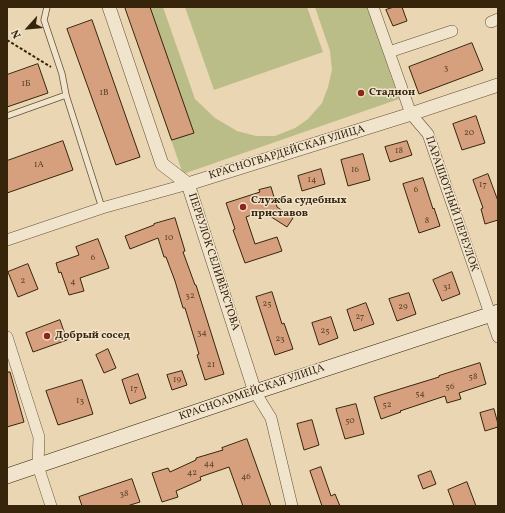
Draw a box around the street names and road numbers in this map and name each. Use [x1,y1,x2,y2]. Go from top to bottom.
street label: КРАСНОГВАРДЕЙСКАЯ УЛИЦА [207,123,367,183]
street label: ПАРАШЮТНЫЙ ПЕРЕУЛОК [422,134,480,274]
street label: ПЕРЕУЛОК СЕЛИВЁРСТОВА [184,191,242,333]
street label: КРАСНОАРМЕЙСКАЯ УЛИЦА [177,362,327,424]

